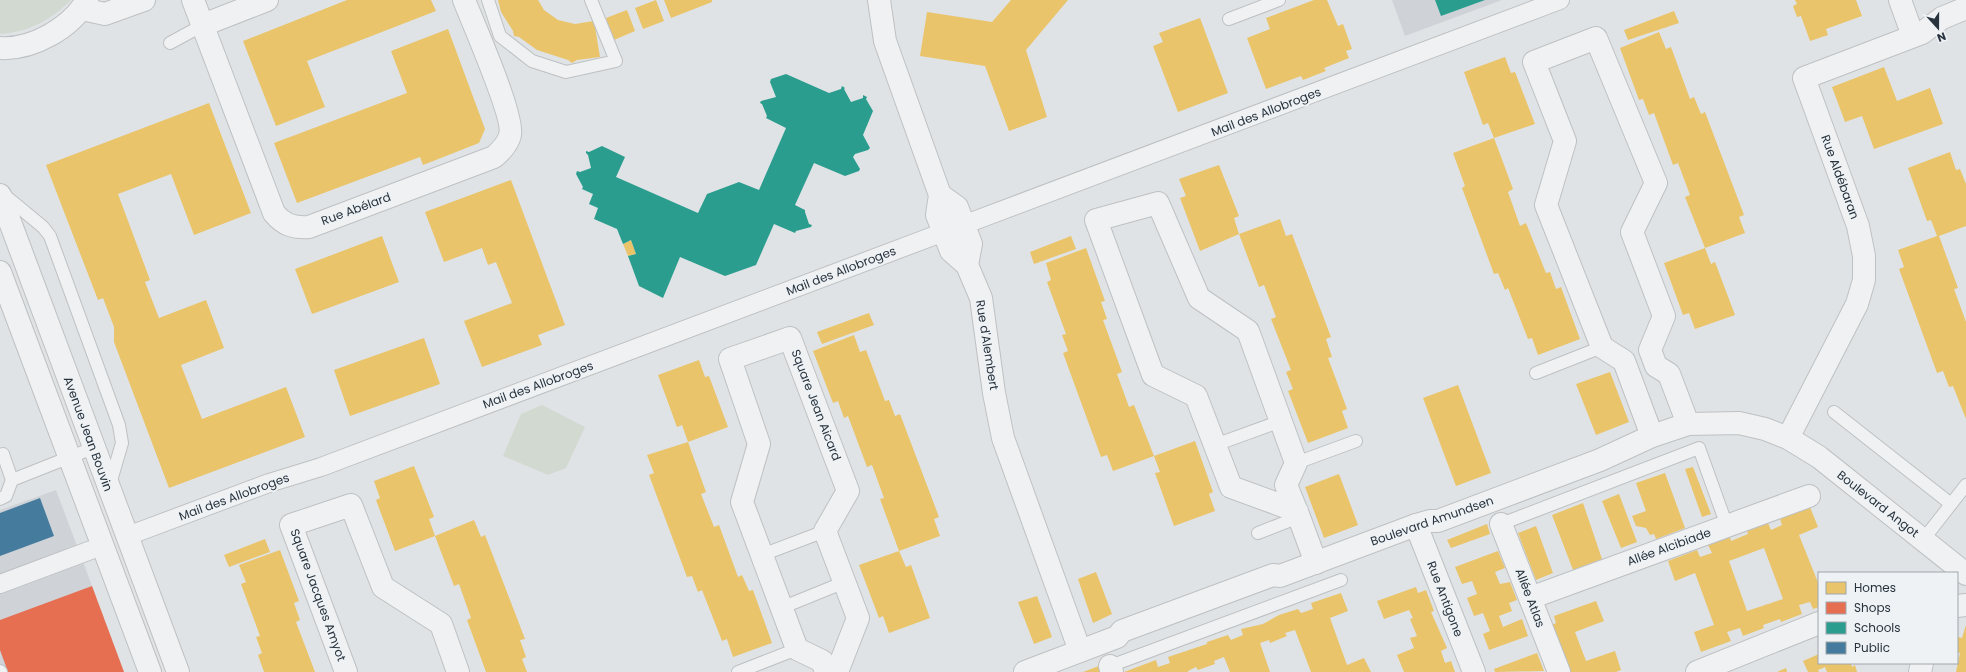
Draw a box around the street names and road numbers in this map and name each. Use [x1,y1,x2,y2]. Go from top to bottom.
street label: Mail des Allobroges [1208,83,1323,140]
street label: Rue Aldébaran [1817,132,1864,221]
street label: Rue Abélard [319,188,393,229]
street label: Mail des Allobroges [783,242,898,299]
street label: Rue d'Alembert [972,299,1003,391]
street label: Square Jean Aicard [787,347,846,463]
street label: Mail des Allobroges [480,357,595,412]
street label: Avenue Jean Bouvin [60,374,117,494]
street label: Boulevard Angot [1834,466,1923,541]
street label: Mail des Allobroges [176,469,291,524]
street label: Boulevard Amundsen [1368,491,1496,550]
street label: Allée Alcibiade [1625,523,1713,570]
street label: Square Jacques Amyot [287,526,350,663]
street label: Rue Antigone [1423,559,1468,639]
street label: Allée Atlas [1511,566,1549,630]

